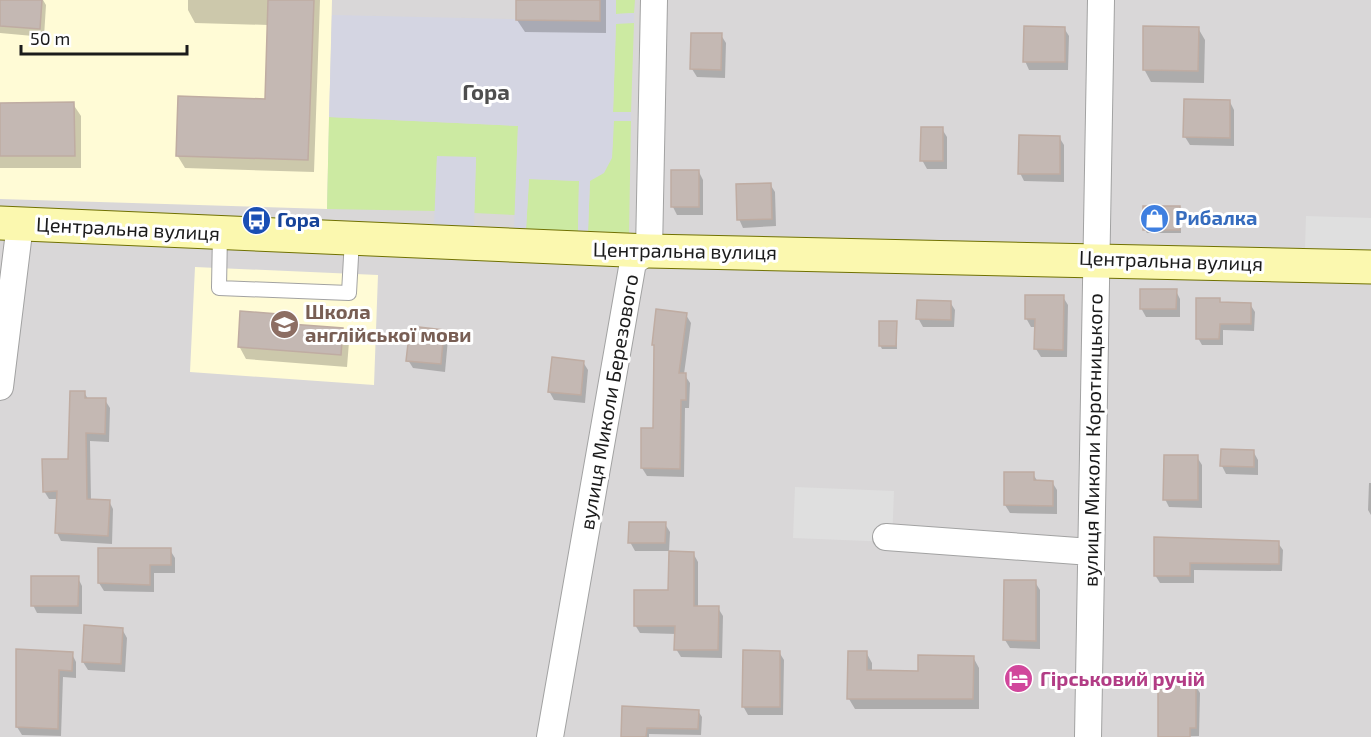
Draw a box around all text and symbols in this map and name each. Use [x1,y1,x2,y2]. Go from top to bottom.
scale bar [21,18,188,56]
text: 50 m [30,27,70,49]
district label: Гора [462,78,510,104]
shop icon: Рибалка [1138,202,1170,234]
bus stop icon: Гора [240,204,272,236]
place label: Рибалка [1175,205,1258,229]
place label: Гора [277,207,320,231]
street label: Центральна вулиця [35,211,221,246]
street label: Центральна вулиця [593,236,777,265]
street label: Центральна вулиця [1079,245,1263,276]
street label: вулиця Миколи Березового [574,272,643,532]
street label: вулиця Миколи Коротницького [1077,293,1108,587]
place label: Школа англійської мови [305,299,472,346]
school or university icon: Школа англійської мови [268,308,300,340]
hotel icon: Гірськовий ручій [1003,663,1035,695]
place label: Гірськовий ручій [1040,666,1205,690]

